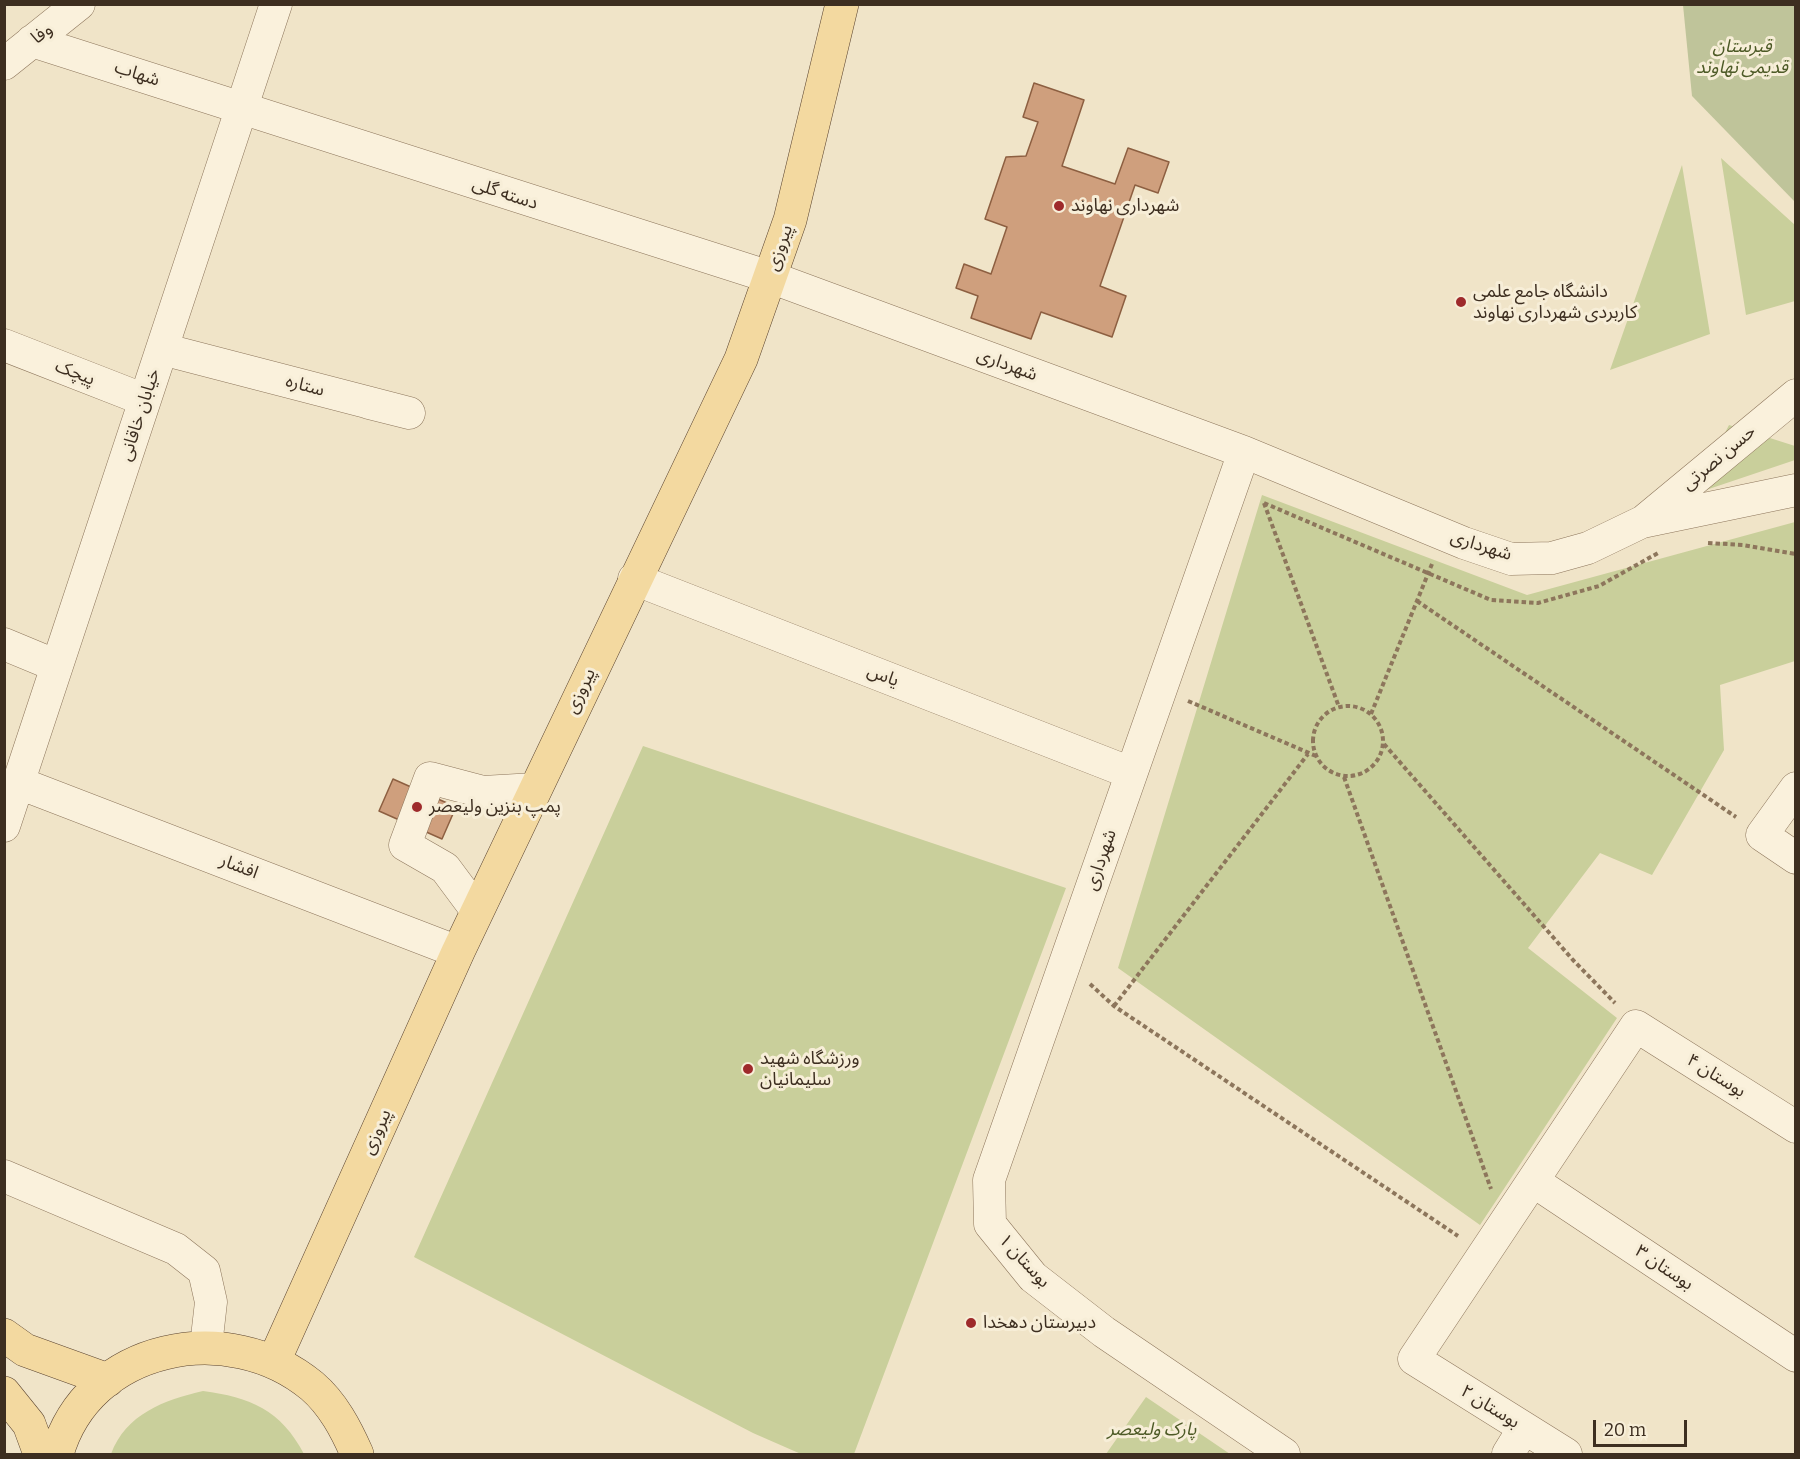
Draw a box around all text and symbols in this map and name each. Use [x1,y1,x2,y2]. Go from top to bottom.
street label: وفا [27,19,57,49]
park label: قبرستان قدیمی نهاوند [1696,36,1788,78]
street label: شهاب [112,57,162,91]
street label: دسته گلی [469,173,541,215]
place label: شهرداری نهاوند [1071,195,1179,217]
marker: شهرداری نهاوند [1052,199,1066,213]
street label: پیروزی [762,222,798,274]
place label: دانشگاه جامع علمی کاربردی شهرداری نهاوند [1473,281,1637,324]
marker: دانشگاه جامع علمی کاربردی شهرداری نهاوند [1454,295,1468,309]
street label: شهرداری [974,344,1040,386]
street label: پیچک [52,356,98,390]
street label: خیابان خاقانی [115,366,165,464]
street label: ستاره [283,370,327,402]
street label: حسن نصرتی [1678,421,1760,495]
street label: شهرداری [1448,526,1514,566]
street label: یاس [864,660,902,692]
street label: پیروزی [561,665,601,717]
place label: پمپ بنزین ولیعصر [429,796,561,818]
marker: پمپ بنزین ولیعصر [410,800,424,814]
street label: شهرداری [1081,827,1121,893]
street label: افشار [217,850,261,884]
place label: ورزشگاه شهید سلیمانیان [760,1048,860,1090]
street label: بوستان ۴ [1682,1049,1750,1103]
marker: ورزشگاه شهید سلیمانیان [741,1062,755,1076]
street label: پیروزی [357,1106,397,1158]
street label: بوستان ۱ [994,1230,1054,1292]
street label: بوستان ۳ [1631,1241,1697,1295]
place label: دبیرستان دهخدا [983,1312,1096,1334]
marker: دبیرستان دهخدا [964,1316,978,1330]
street label: بوستان ۲ [1456,1380,1524,1434]
scale bar [1596,1408,1690,1446]
park label: پارک ولیعصر [1108,1419,1196,1441]
text: 20 m [1604,1419,1646,1441]

